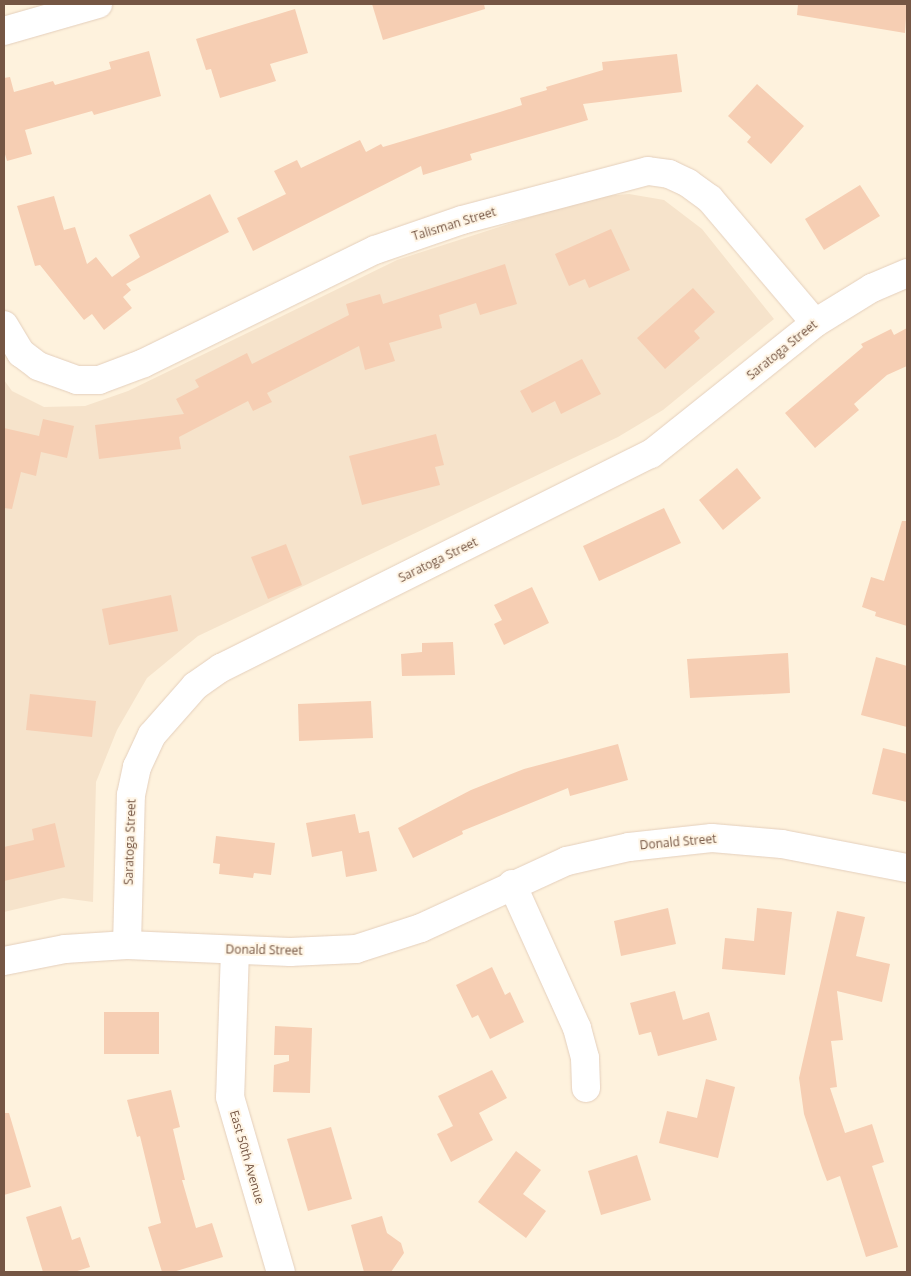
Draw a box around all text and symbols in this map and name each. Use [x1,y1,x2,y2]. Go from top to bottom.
street label: Talisman Street [410,204,498,244]
street label: Saratoga Street [744,317,820,383]
street label: Saratoga Street [396,535,480,585]
street label: Saratoga Street [121,799,139,885]
street label: Donald Street [639,831,717,853]
street label: Donald Street [225,942,303,958]
street label: East 50th Avenue [227,1109,267,1205]

